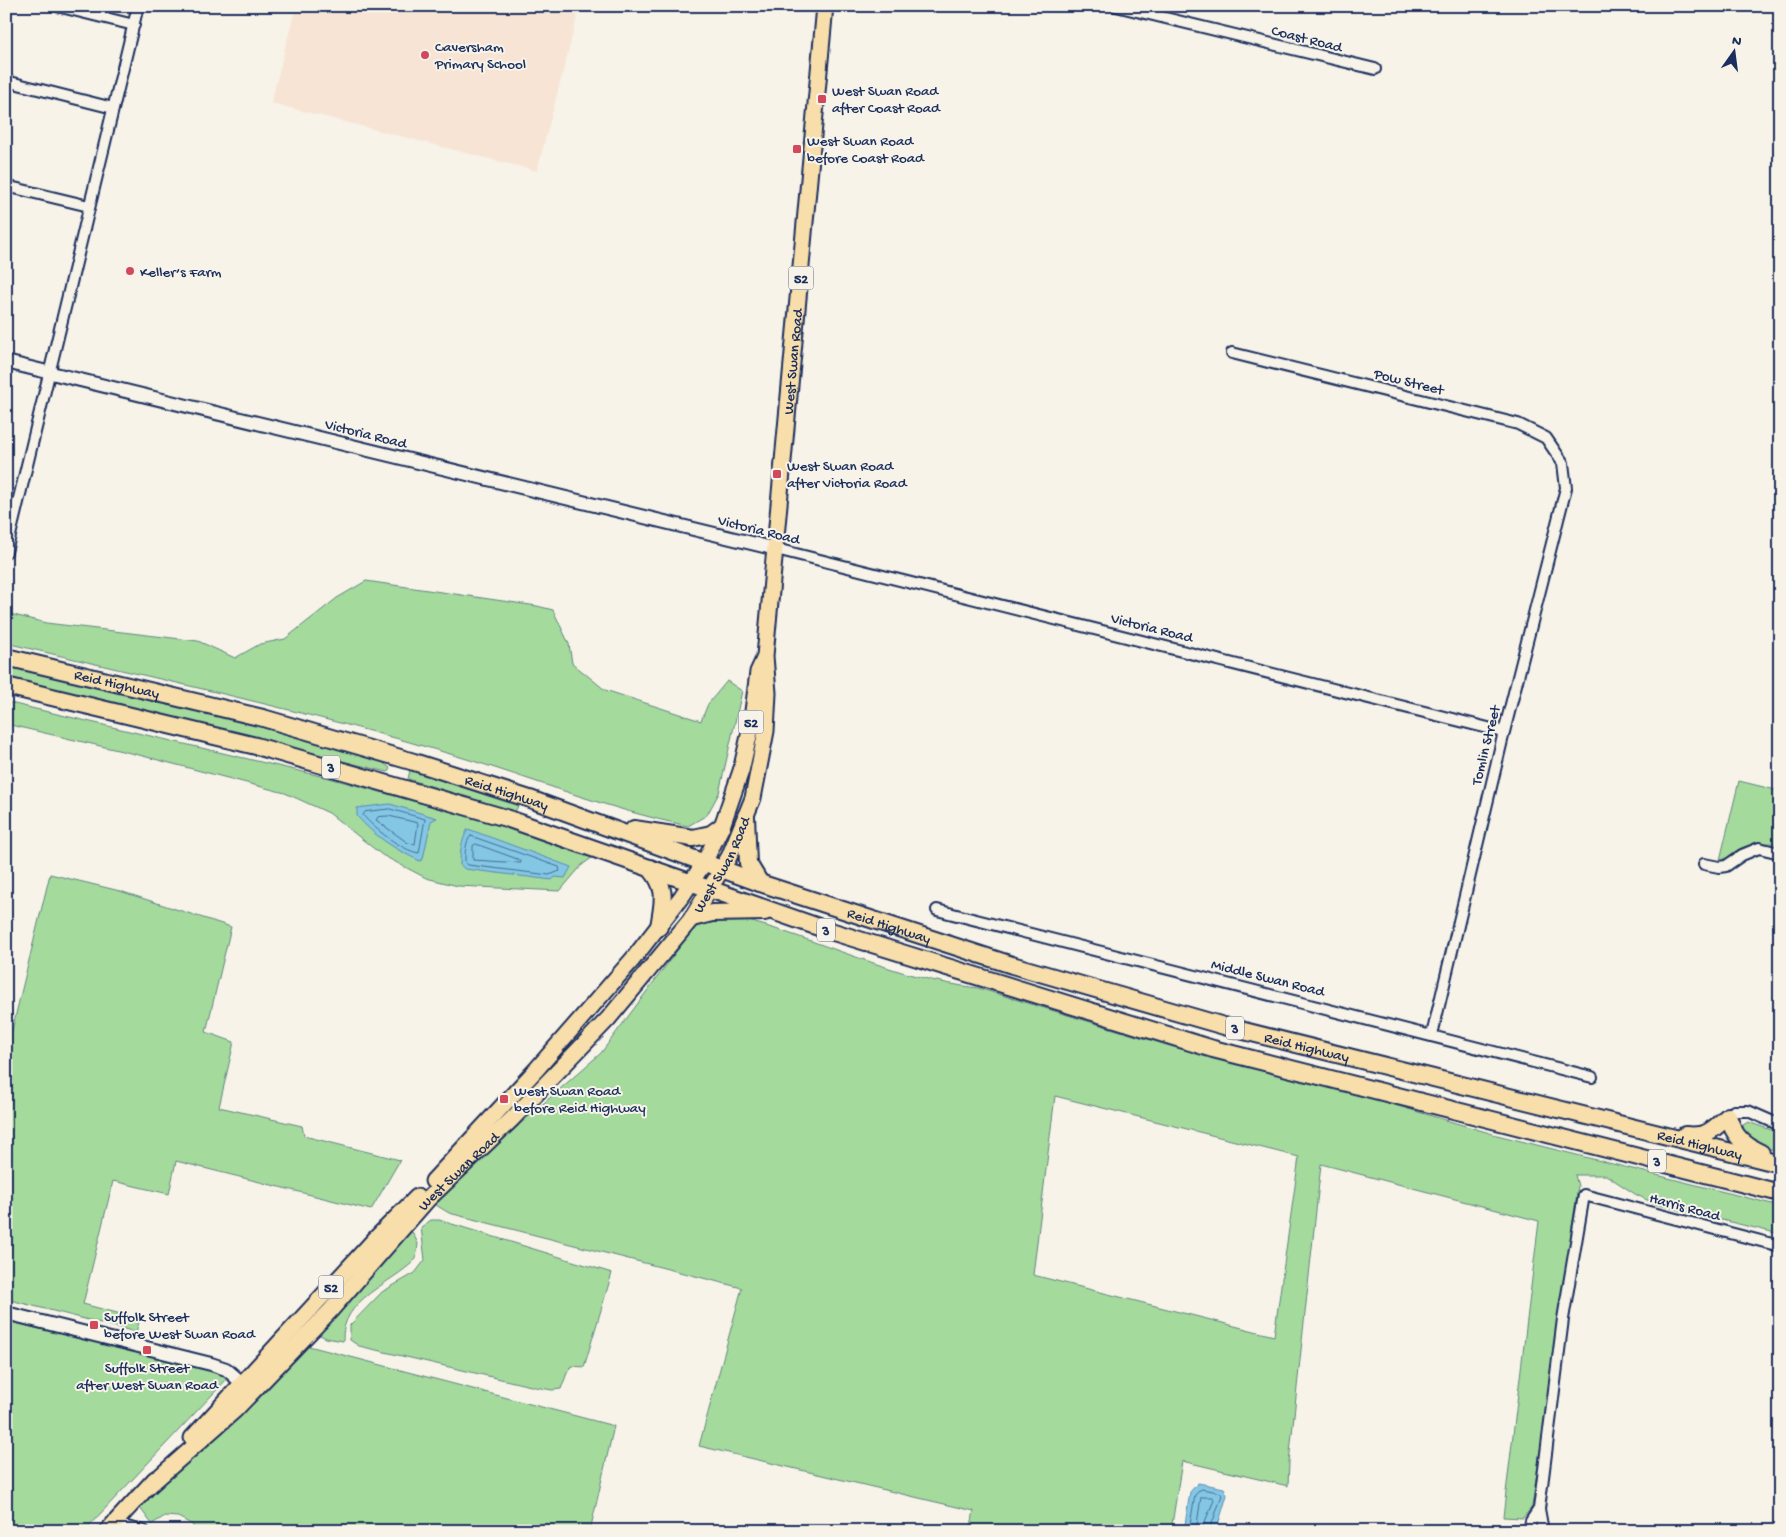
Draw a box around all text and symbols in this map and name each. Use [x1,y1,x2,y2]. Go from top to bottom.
street label: Coast Road [1269,22,1345,58]
north arrow [1708,28,1758,78]
text: N [1730,32,1743,51]
place label: Caversham Primary School [434,39,526,74]
marker: Caversham Primary School [419,49,431,61]
place label: West Swan Road after Coast Road [832,83,941,118]
marker: West Swan Road after Coast Road [816,93,828,105]
place label: West Swan Road before Coast Road [807,133,925,168]
marker: West Swan Road before Coast Road [791,143,803,155]
place label: Keller’s Farm [140,264,222,282]
marker: Keller’s Farm [124,265,136,277]
road number: 52 [788,266,814,290]
street label: West Swan Road [780,307,808,415]
street label: Pow Street [1371,365,1447,401]
street label: Victoria Road [322,416,410,454]
place label: West Swan Road after Victoria Road [787,458,908,493]
marker: West Swan Road after Victoria Road [771,468,783,480]
street label: Victoria Road [715,512,803,550]
street label: Victoria Road [1108,610,1196,648]
street label: Reid Highway [72,666,161,704]
street label: Tomlin Street [1468,702,1506,788]
road number: 52 [738,710,764,734]
road number: 3 [322,756,340,779]
street label: Reid Highway [462,772,551,816]
street label: West Swan Road [690,813,756,917]
street label: Reid Highway [845,905,933,949]
road number: 3 [817,918,835,942]
street label: Middle Swan Road [1209,956,1327,1002]
road number: 3 [1226,1016,1244,1040]
street label: Reid Highway [1262,1029,1351,1068]
place label: West Swan Road before Reid Highway [514,1083,646,1118]
marker: West Swan Road before Reid Highway [498,1093,510,1105]
street label: Reid Highway [1655,1127,1744,1165]
street label: West Swan Road [415,1128,505,1215]
road number: 3 [1648,1150,1666,1172]
street label: Harris Road [1647,1190,1723,1226]
road number: 52 [318,1275,344,1298]
place label: Suffolk Street before West Swan Road [104,1309,256,1344]
marker: Suffolk Street before West Swan Road [88,1319,100,1331]
marker: Suffolk Street after West Swan Road [141,1344,153,1356]
place label: Suffolk Street after West Swan Road [76,1360,219,1395]

